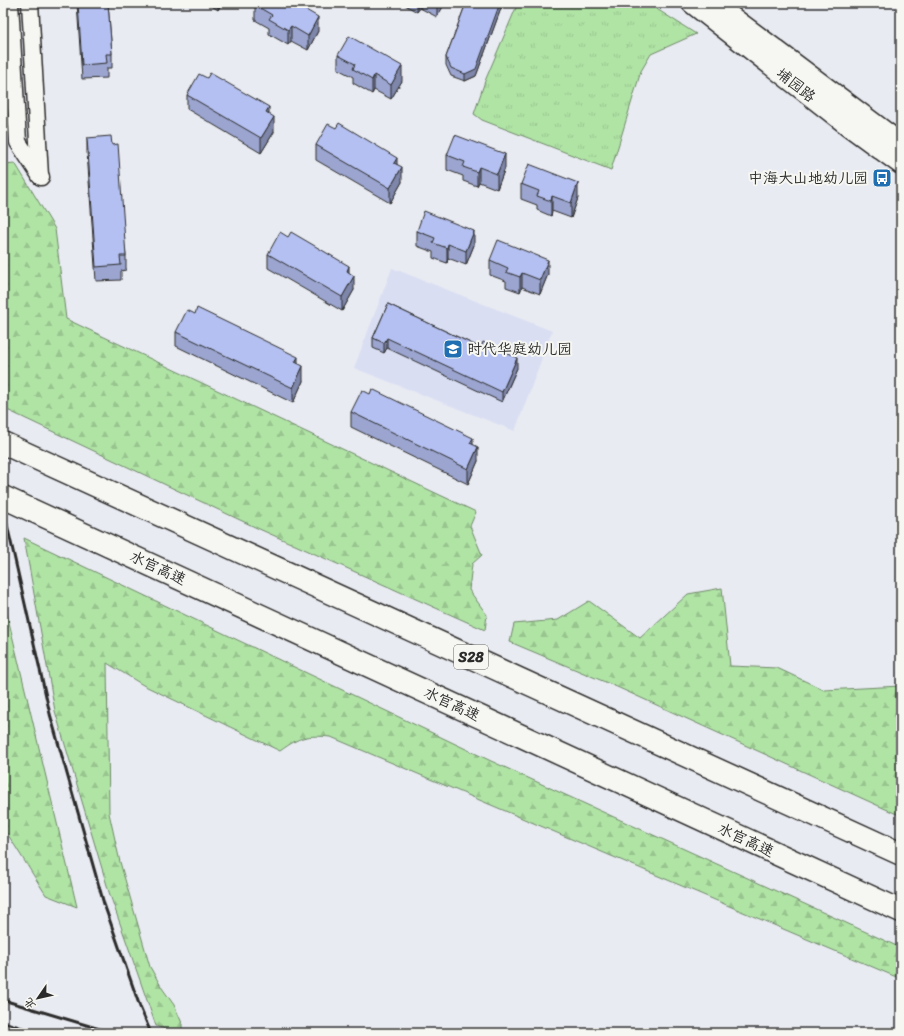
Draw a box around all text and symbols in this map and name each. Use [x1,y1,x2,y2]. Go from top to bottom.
street label: 埔园路 [770,61,822,109]
place label: 中海大山地幼儿园 [748,165,868,191]
bus stop icon: 中海大山地幼儿园 [871,167,893,189]
place label: 时代华庭幼儿园 [467,336,572,362]
school or university icon: 时代华庭幼儿园 [442,338,464,360]
street label: 水官高速 [125,544,191,592]
road number: S28 [454,645,488,669]
street label: 水官高速 [419,680,485,728]
street label: 水官高速 [713,816,779,864]
north arrow [18,978,58,1018]
text: 北 [19,993,41,1013]

